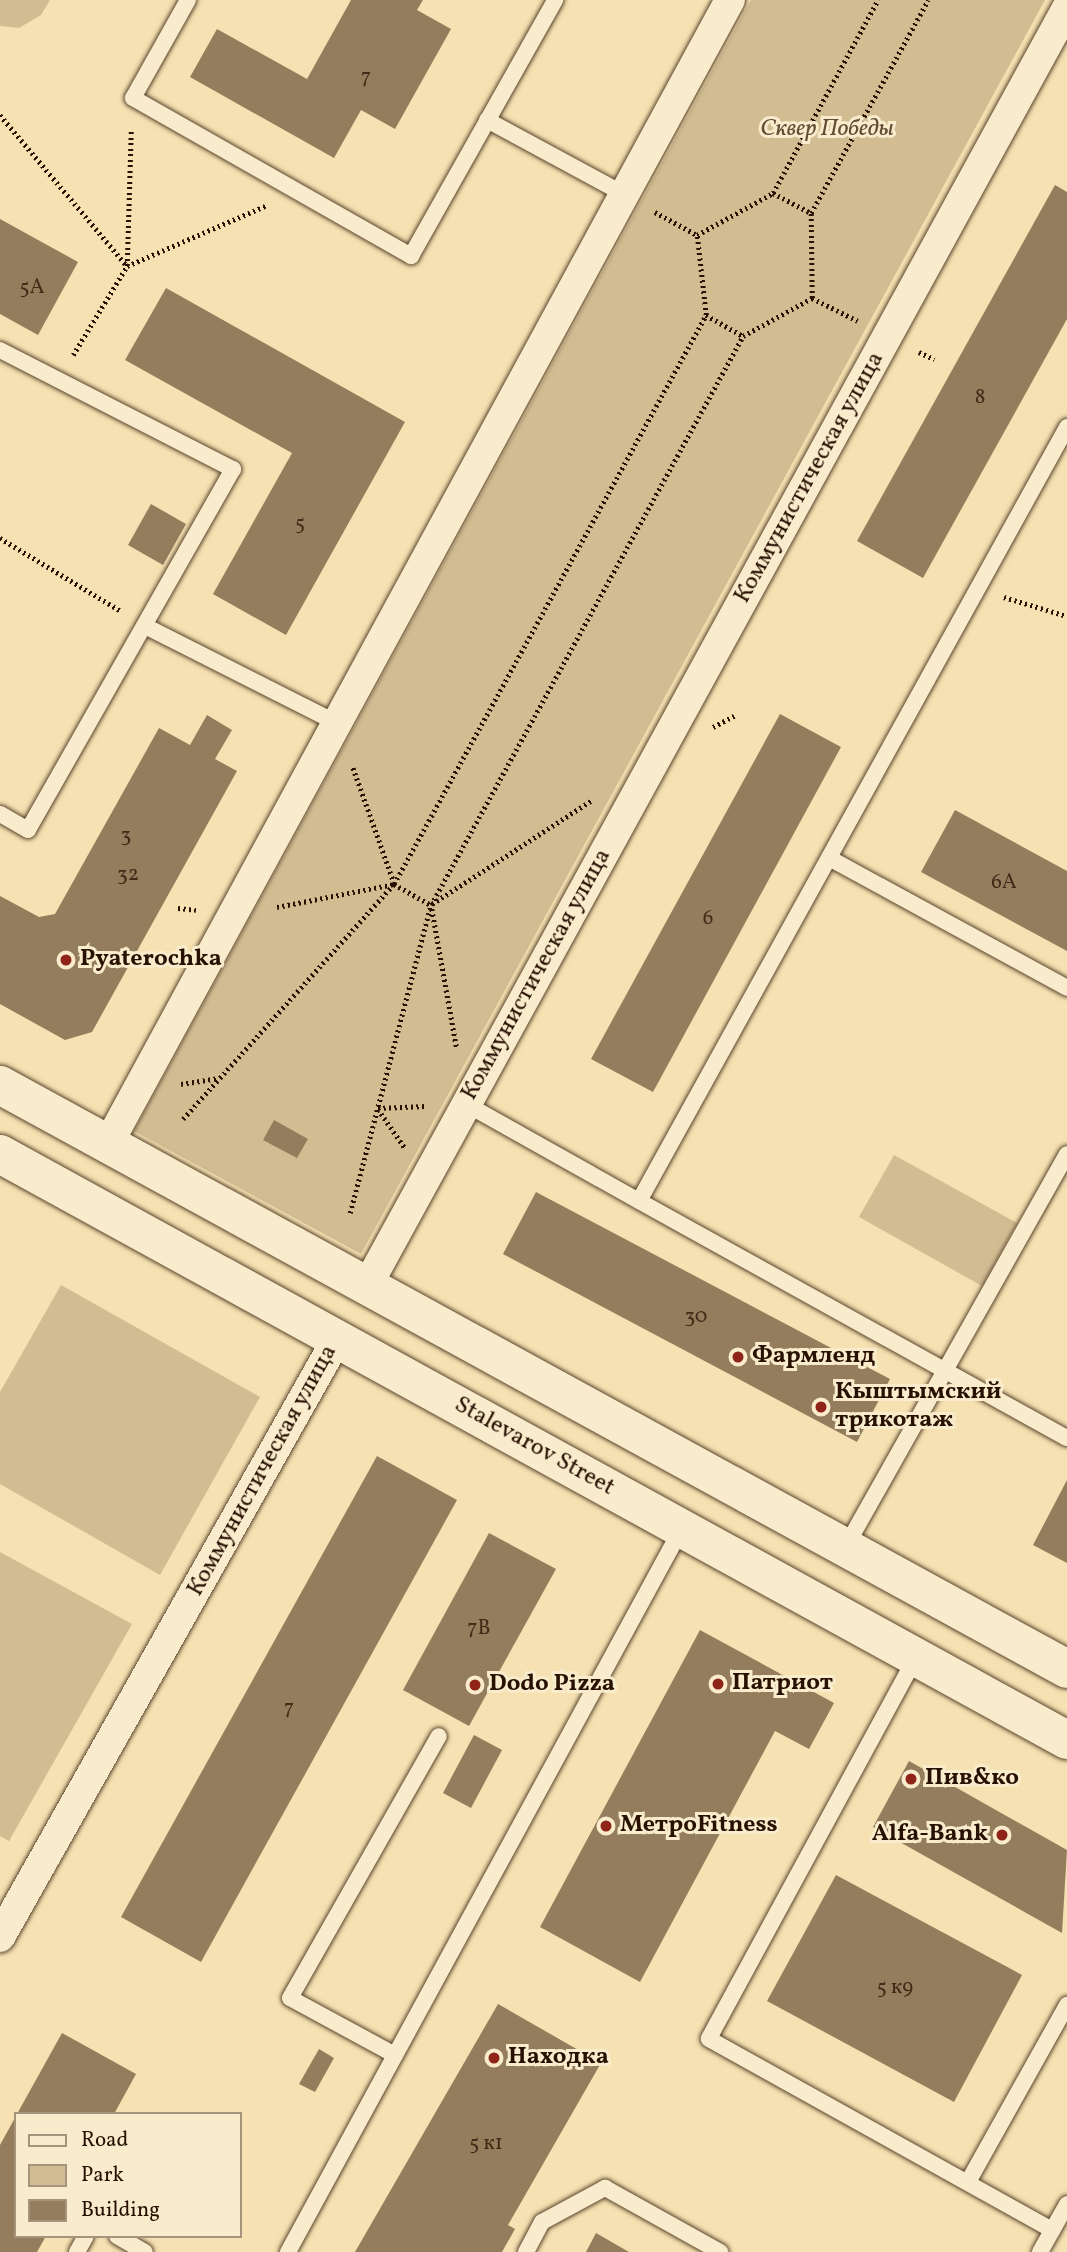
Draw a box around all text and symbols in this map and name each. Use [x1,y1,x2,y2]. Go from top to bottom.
house number: 7 [361,65,371,91]
park label: Сквер Победы [760,116,894,144]
house number: 5А [20,275,44,301]
street label: Коммунистическая улица [729,347,891,609]
house number: 8 [975,385,985,411]
house number: 5 [295,511,305,537]
house number: 3 [121,823,131,849]
street label: Коммунистическая улица [456,844,618,1106]
house number: 32 [117,862,139,888]
house number: 6А [991,870,1017,896]
house number: 6 [703,906,713,932]
place label: Pyaterochka [80,946,222,974]
marker: Pyaterochka [58,952,74,968]
house number: 30 [685,1304,707,1330]
street label: Коммунистическая улица [182,1340,344,1602]
place label: Фармленд [752,1343,875,1371]
marker: Фармленд [730,1349,746,1365]
place label: Кыштымский трикотаж [835,1379,1001,1435]
street label: Stalevarov Street [449,1391,619,1503]
marker: Кыштымский трикотаж [813,1399,829,1415]
house number: 7В [467,1616,491,1642]
place label: Патриот [732,1670,833,1698]
place label: Dodo Pizza [489,1671,615,1699]
marker: Патриот [710,1676,726,1692]
marker: Dodo Pizza [467,1677,483,1693]
house number: 7 [284,1696,294,1722]
place label: Пив&ко [925,1765,1019,1793]
marker: Пив&ко [903,1771,919,1787]
place label: МетроFitness [620,1812,778,1840]
marker: МетроFitness [598,1818,614,1834]
place label: Alfa-Bank [872,1821,988,1849]
marker: Alfa-Bank [994,1827,1010,1843]
house number: 5 к9 [877,1975,913,2001]
place label: Находка [508,2044,609,2072]
marker: Находка [486,2050,502,2066]
legend [14,2112,242,2238]
text: Road [81,2126,128,2155]
house number: 5 к1 [469,2131,503,2157]
text: Park [81,2161,124,2190]
text: Building [81,2196,160,2225]

